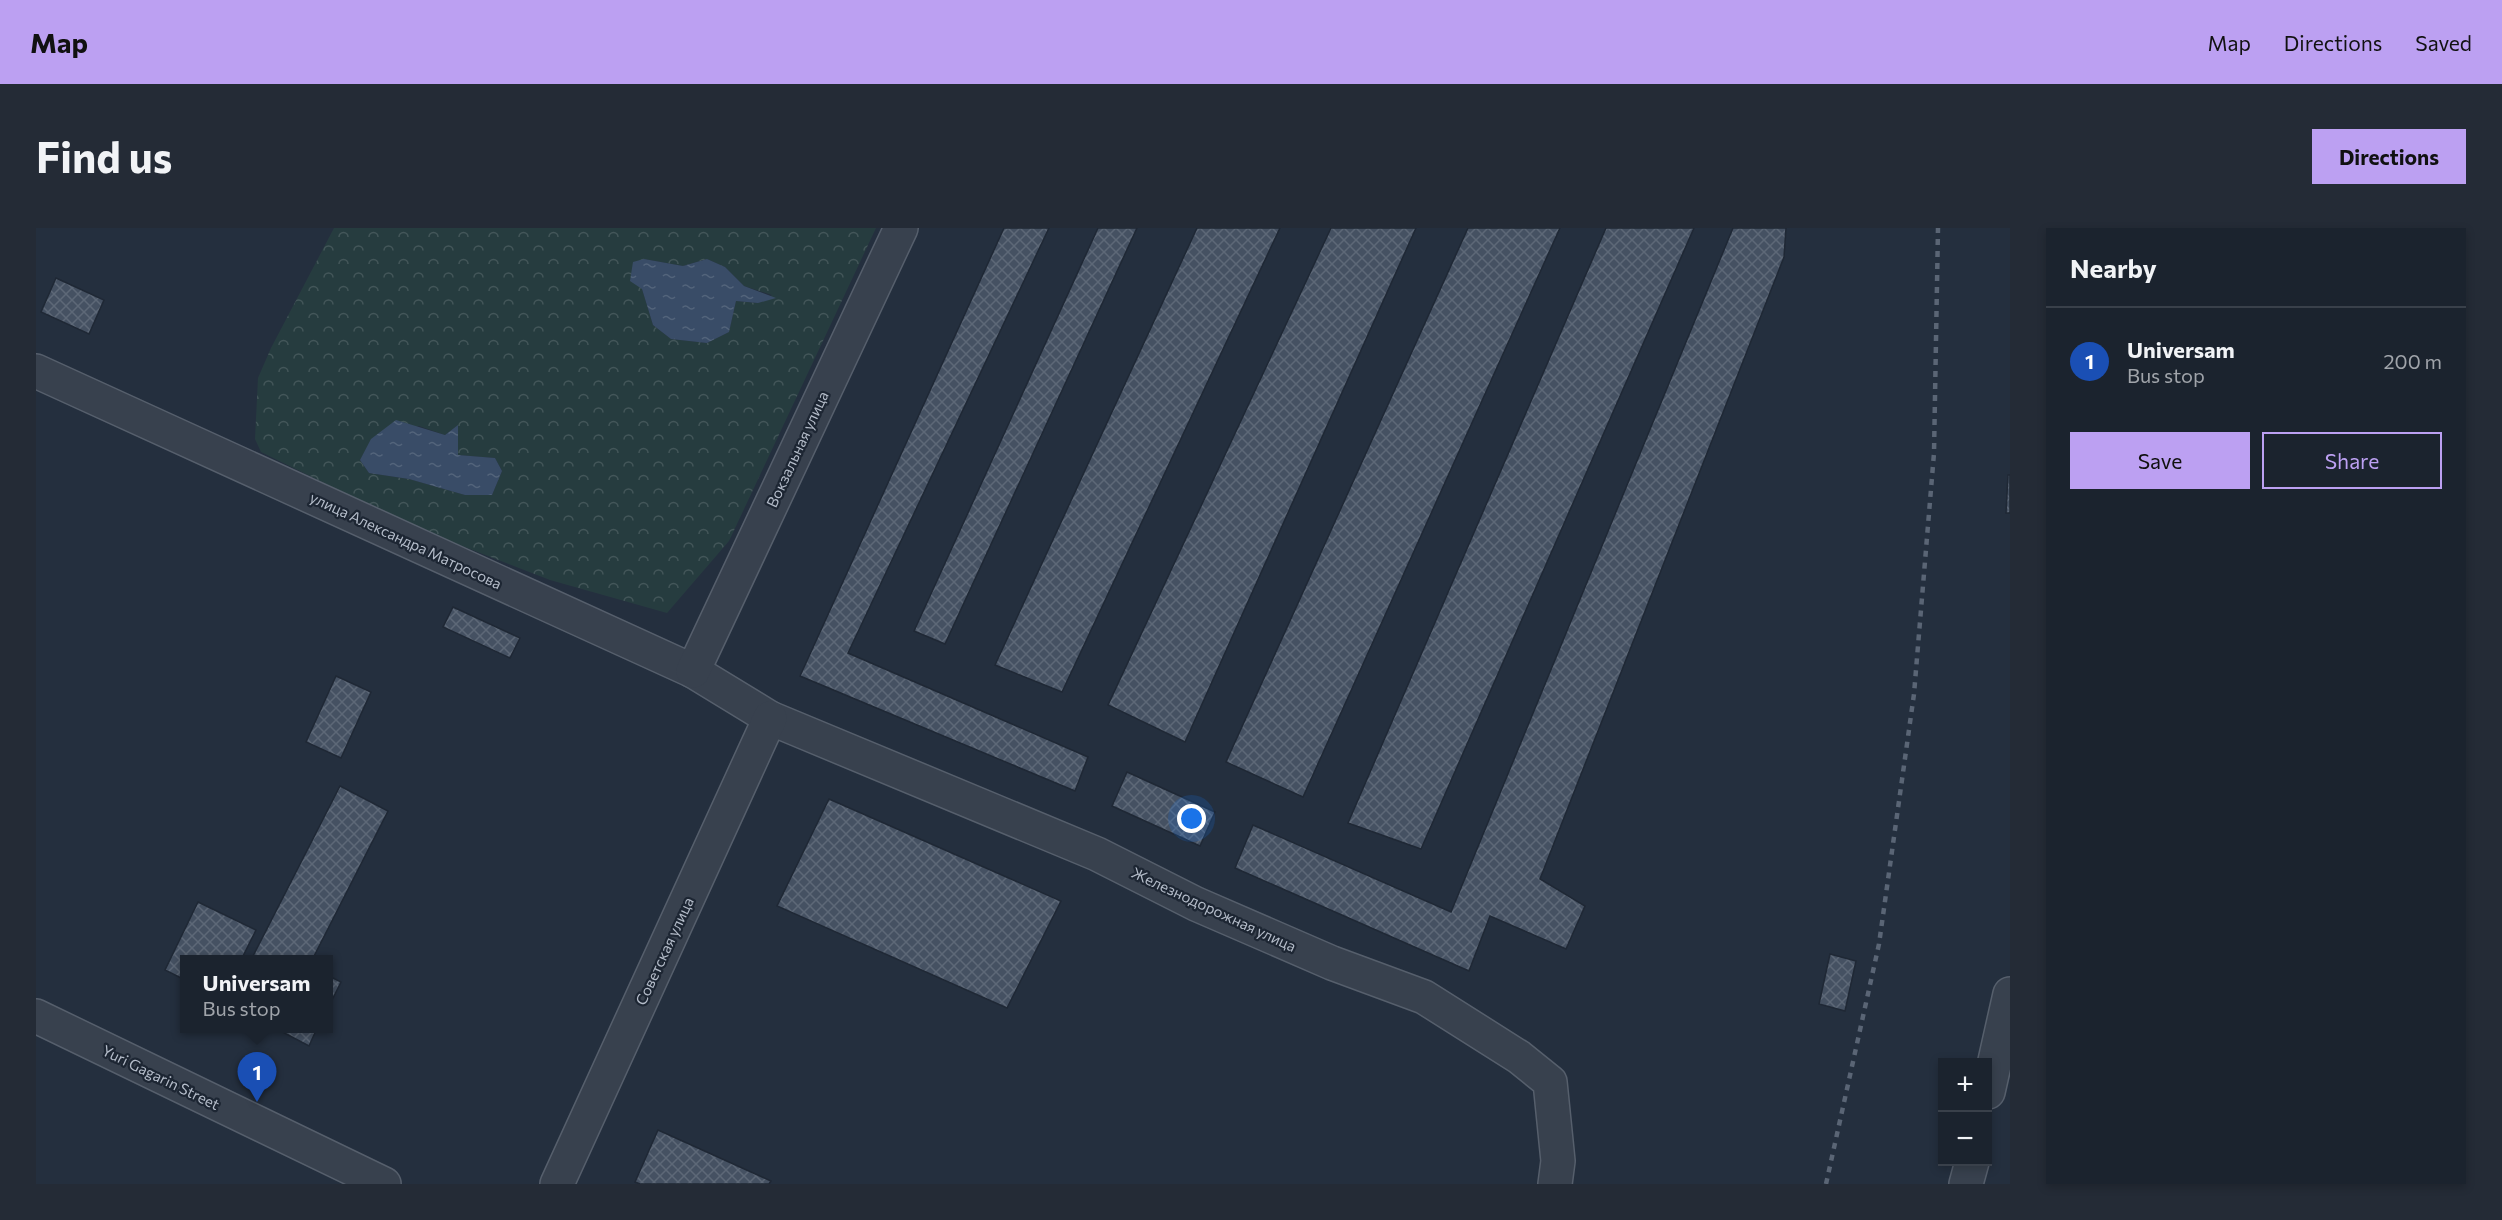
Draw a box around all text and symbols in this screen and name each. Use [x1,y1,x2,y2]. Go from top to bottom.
text: Map [30,25,88,59]
text: Map [2208,30,2251,55]
text: Directions [2284,30,2382,55]
text: Saved [2415,30,2472,55]
button: Directions [2312,129,2466,184]
text: Find us [36,130,172,182]
text: Nearby [2070,252,2157,283]
text: Universam [2127,336,2235,363]
text: 1 [2085,349,2094,373]
text: 200 m [2384,349,2442,373]
text: Bus stop [2127,363,2205,387]
street label: Вокзальная улица [762,388,832,510]
button: Save [2070,432,2250,489]
button: Share [2262,432,2442,489]
street label: улица Александра Матросова [307,488,505,592]
your location [1177,804,1206,833]
street label: Железнодорожная улица [1129,863,1299,955]
street label: Советская улица [631,894,697,1008]
popup [180,955,333,1033]
text: Universam [203,969,310,996]
text: Bus stop [203,996,281,1020]
street label: Yuri Gagarin Street [99,1041,223,1113]
pin: 1 [238,1052,276,1102]
map controls [1938,1058,1992,1166]
button: + [1938,1058,1992,1112]
button: − [1938,1112,1992,1166]

